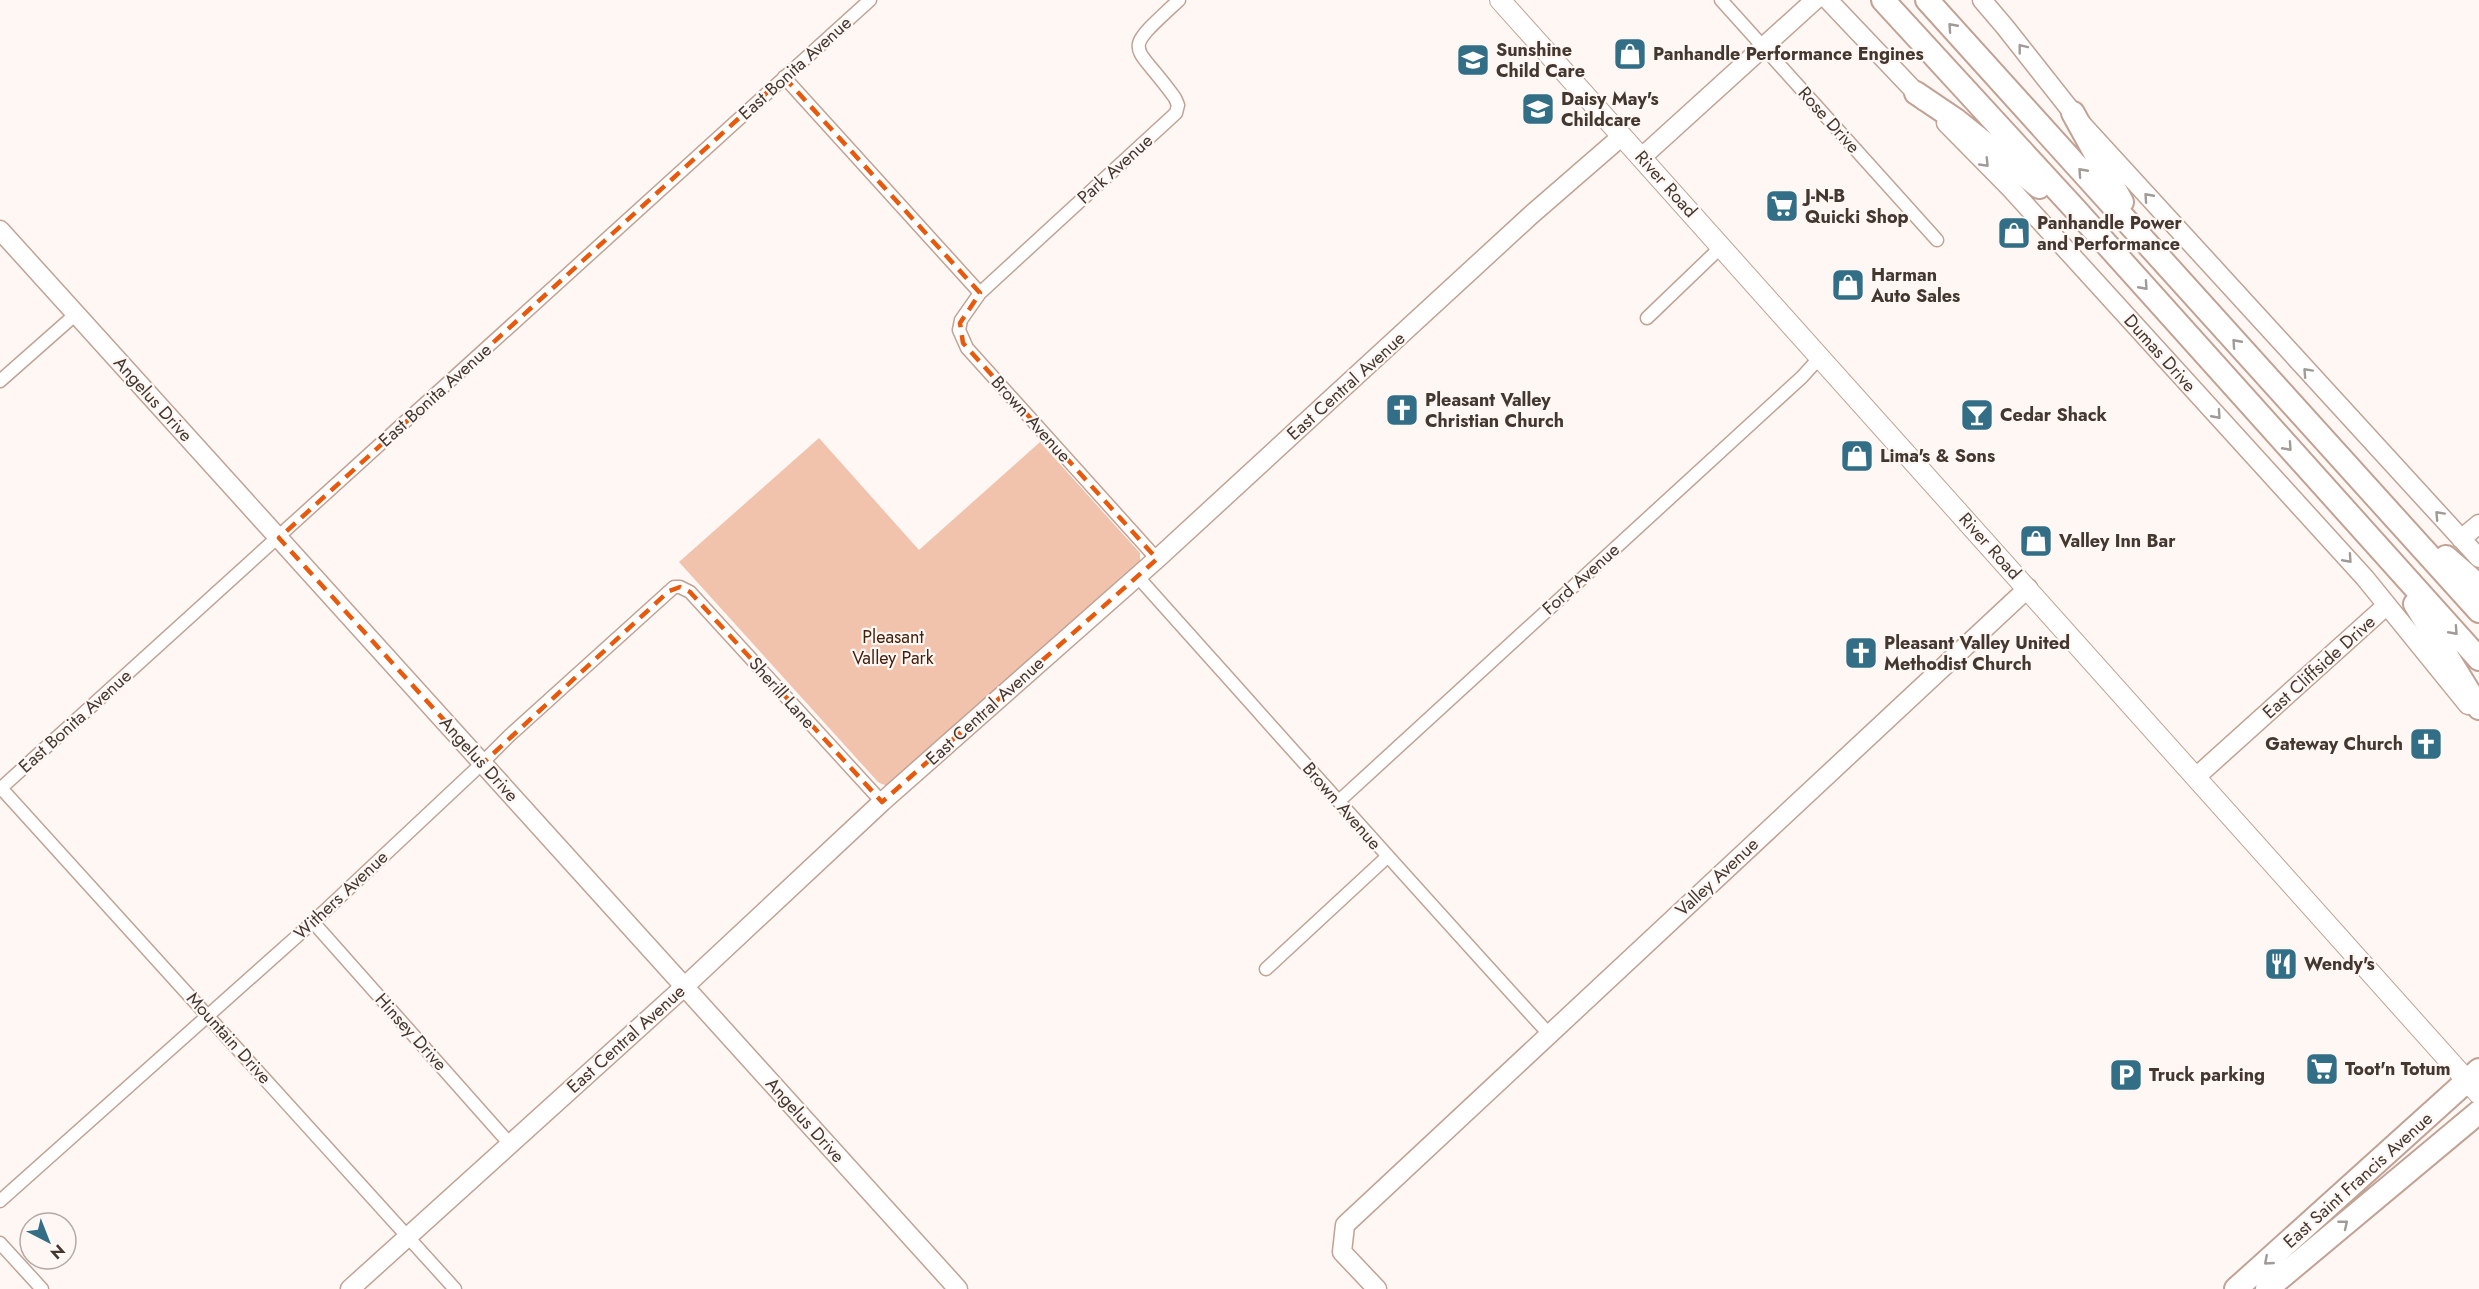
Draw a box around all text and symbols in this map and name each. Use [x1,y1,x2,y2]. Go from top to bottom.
street label: East Bonita Avenue [733,10,857,126]
one-way arrow [1948,24,1959,34]
shop icon: Panhandle Performance Engines [1612,36,1648,72]
place label: Sunshine Child Care [1496,37,1585,84]
place label: Panhandle Performance Engines [1653,41,1924,67]
school or university icon: Sunshine Child Care [1455,42,1491,78]
one-way arrow [2018,44,2029,55]
street label: Rose Drive [1792,81,1866,159]
place label: Daisy May's Childcare [1561,86,1659,133]
school or university icon: Daisy May's Childcare [1520,91,1556,127]
street label: Park Avenue [1072,128,1158,210]
street label: River Road [1629,145,1703,223]
one-way arrow [1978,156,1989,167]
one-way arrow [2078,168,2089,179]
place label: J-N-B Quicki Shop [1802,183,1909,230]
supermarket icon: J-N-B Quicki Shop [1764,188,1800,224]
one-way arrow [2144,193,2155,203]
place label: Panhandle Power and Performance [2037,210,2182,257]
shop icon: Panhandle Power and Performance [1996,215,2032,251]
place label: Harman Auto Sales [1870,262,1960,309]
shop icon: Harman Auto Sales [1830,267,1866,303]
one-way arrow [2137,279,2148,289]
street label: Dumas Drive [2118,308,2202,398]
street label: East Central Avenue [1281,326,1411,446]
street label: East Bonita Avenue [373,337,497,453]
one-way arrow [2232,339,2243,350]
street label: Angelus Drive [107,350,199,448]
one-way arrow [2303,368,2314,378]
street label: Brown Avenue [985,370,1077,468]
place label: Pleasant Valley Christian Church [1425,387,1564,434]
church icon: Pleasant Valley Christian Church [1384,392,1420,428]
bar icon: Cedar Shack [1959,397,1995,433]
place label: Cedar Shack [2000,402,2108,428]
one-way arrow [2210,408,2221,419]
shop icon: Lima's & Sons [1839,438,1875,474]
one-way arrow [2281,440,2292,450]
place label: Lima's & Sons [1880,443,1995,469]
street label: River Road [1953,507,2027,585]
one-way arrow [2435,512,2446,522]
shop icon: Valley Inn Bar [2018,523,2054,559]
place label: Valley Inn Bar [2058,528,2176,554]
street label: Ford Avenue [1537,537,1625,621]
one-way arrow [2341,552,2352,563]
street label: East Cliffside Drive [2257,609,2381,725]
park label: Pleasant Valley Park [852,624,934,671]
one-way arrow [2447,624,2458,635]
place label: Pleasant Valley United Methodist Church [1884,630,2070,677]
church icon: Pleasant Valley United Methodist Church [1843,635,1879,671]
street label: Sherill Lane [743,651,821,735]
street label: East Central Avenue [920,651,1050,771]
street label: East Bonita Avenue [13,663,137,779]
street label: Angelus Drive [433,710,525,808]
church icon: Gateway Church [2408,726,2444,762]
place label: Gateway Church [2265,731,2403,757]
street label: Brown Avenue [1297,756,1387,856]
street label: Valley Avenue [1670,832,1764,922]
street label: Withers Avenue [288,844,394,946]
restaurant icon: Wendy's [2263,946,2299,982]
place label: Wendy's [2304,951,2375,977]
street label: East Central Avenue [561,979,691,1099]
street label: Mountain Drive [181,986,277,1090]
street label: Hinsey Drive [369,987,453,1077]
supermarket icon: Toot'n Totum [2304,1051,2340,1087]
place label: Toot'n Totum [2345,1056,2450,1082]
parking icon: Truck parking [2108,1057,2144,1093]
place label: Truck parking [2149,1062,2265,1088]
street label: Angelus Drive [759,1071,851,1169]
street label: East Saint Francis Avenue [2278,1106,2438,1254]
north arrow [18,1211,78,1271]
one-way arrow [2337,1220,2348,1231]
text: N [45,1239,70,1265]
one-way arrow [2264,1254,2275,1265]

